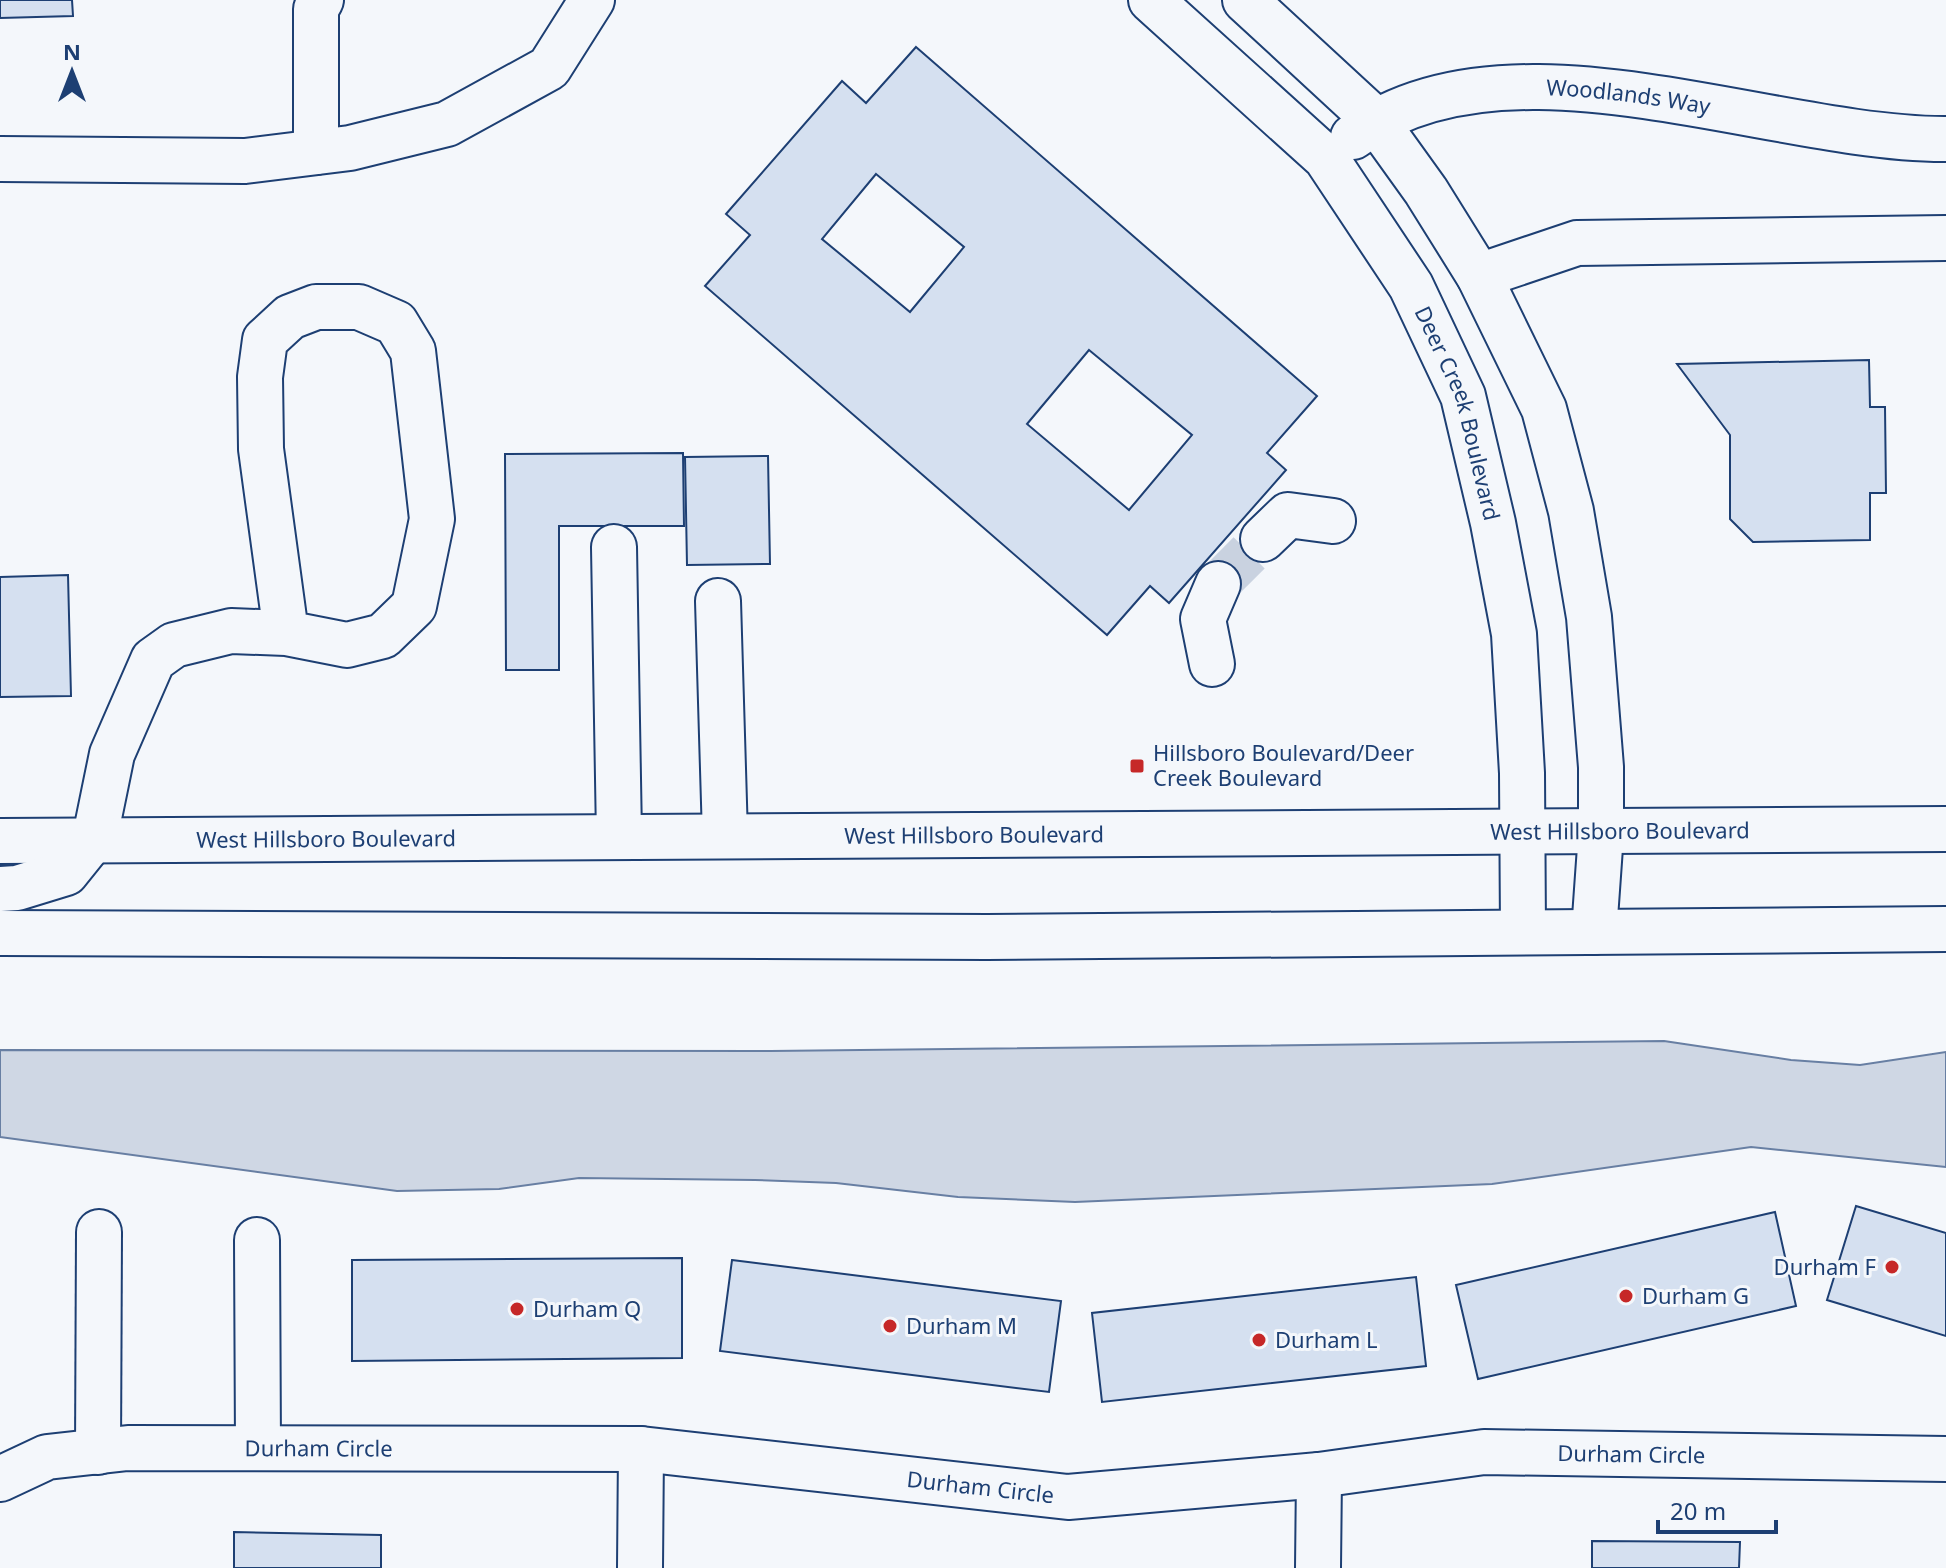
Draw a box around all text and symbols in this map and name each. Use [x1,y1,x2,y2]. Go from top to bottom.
north arrow [32,32,112,112]
text: N [63,36,81,66]
street label: Woodlands Way [1546,71,1714,121]
street label: Deer Creek Boulevard [1409,301,1508,523]
place label: Hillsboro Boulevard/Deer Creek Boulevard [1153,737,1414,792]
marker: Hillsboro Boulevard/Deer Creek Boulevard [1128,757,1146,775]
street label: West Hillsboro Boulevard [1490,814,1750,846]
street label: West Hillsboro Boulevard [844,818,1104,850]
street label: West Hillsboro Boulevard [196,822,456,854]
place label: Durham F [1774,1251,1876,1281]
marker: Durham F [1883,1258,1901,1276]
place label: Durham G [1642,1280,1749,1310]
marker: Durham G [1617,1287,1635,1305]
place label: Durham Q [533,1293,641,1323]
marker: Durham Q [508,1300,526,1318]
place label: Durham M [906,1310,1017,1340]
marker: Durham M [881,1317,899,1335]
place label: Durham L [1275,1324,1378,1354]
marker: Durham L [1250,1331,1268,1349]
street label: Durham Circle [245,1432,393,1463]
street label: Durham Circle [1557,1437,1706,1469]
street label: Durham Circle [905,1463,1056,1509]
scale bar [1658,1484,1776,1534]
text: 20 m [1670,1494,1726,1527]

